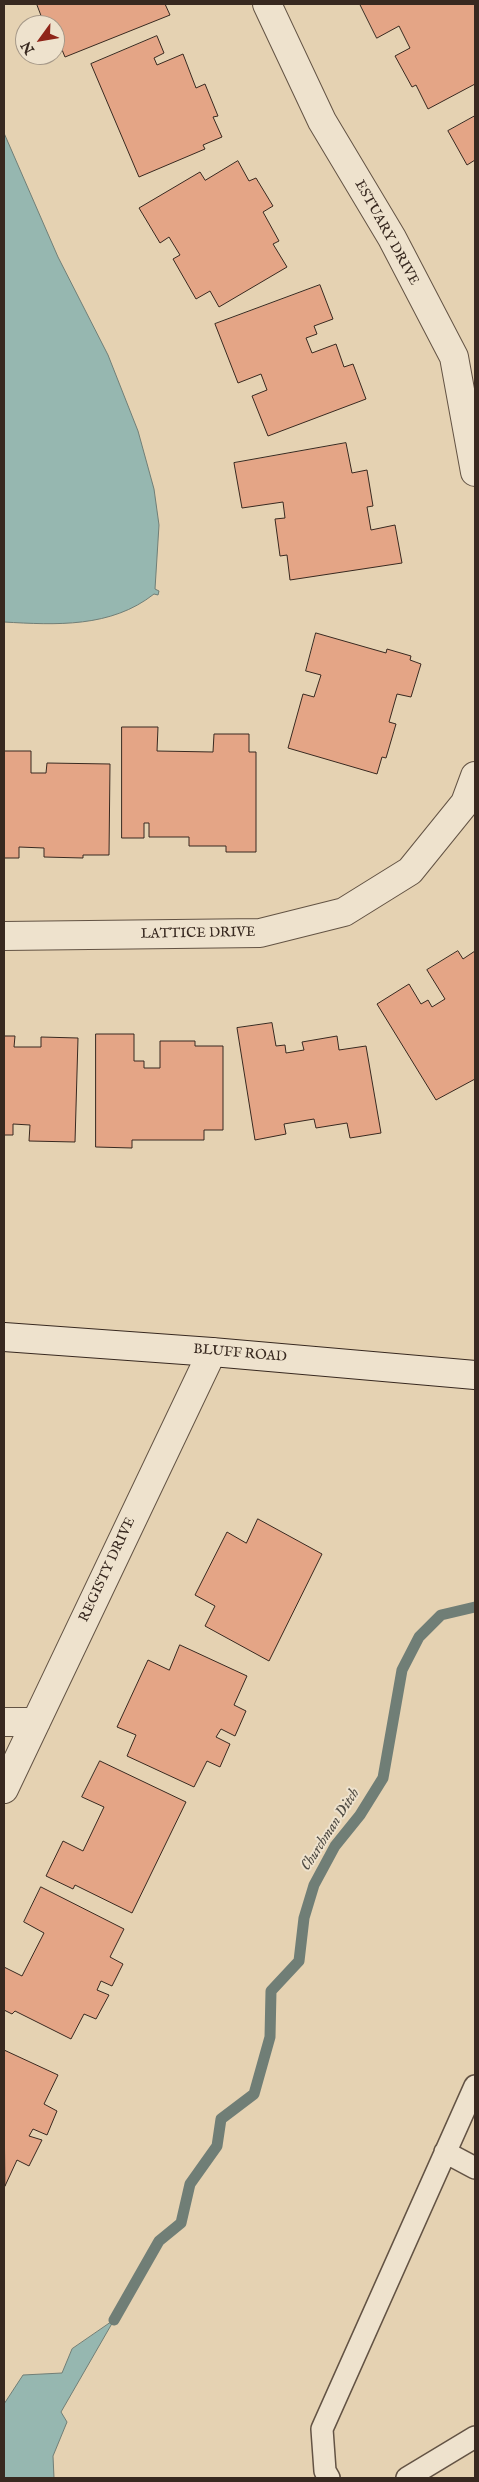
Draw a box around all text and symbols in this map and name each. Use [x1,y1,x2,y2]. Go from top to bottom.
north arrow [15,15,65,65]
text: N [17,38,39,57]
street label: ESTUARY DRIVE [350,178,422,288]
street label: LATTICE DRIVE [140,925,256,943]
street label: BLUFF ROAD [193,1342,287,1366]
street label: REGISTY DRIVE [76,1515,140,1625]
water label: Churchman Ditch [298,1786,364,1874]

